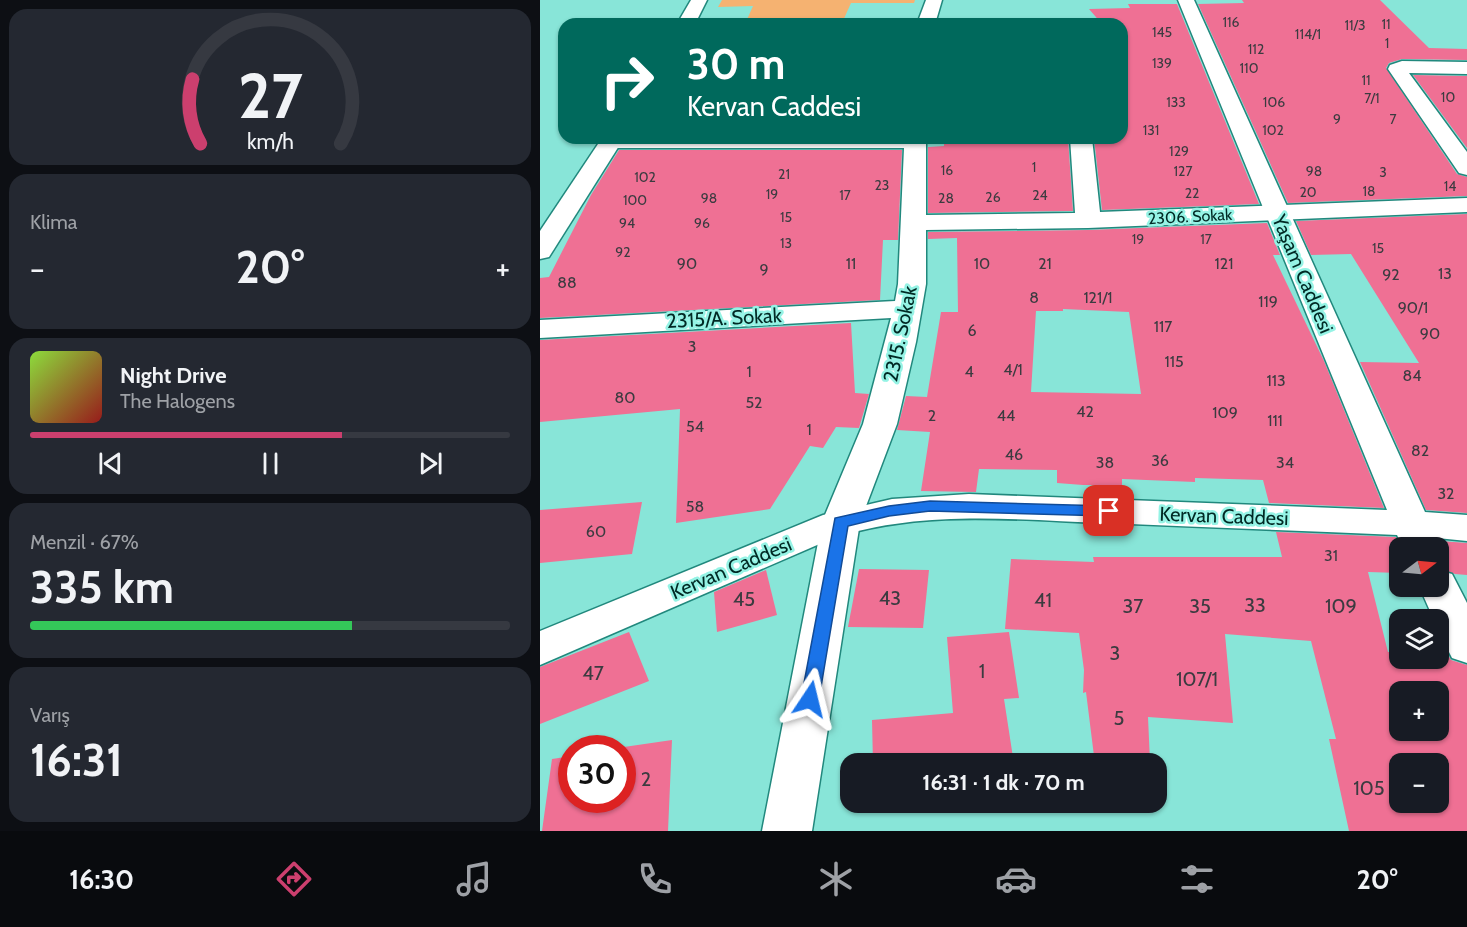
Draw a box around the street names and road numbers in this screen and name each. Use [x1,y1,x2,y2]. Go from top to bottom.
street label: 2306. Sokak [1147,205,1233,228]
street label: Yaşam Caddesi [1267,210,1339,337]
street label: 2315. Sokak [878,284,922,384]
street label: 2315/A. Sokak [666,303,782,333]
street label: Kervan Caddesi [1159,502,1289,530]
street label: Kervan Caddesi [667,532,795,604]

